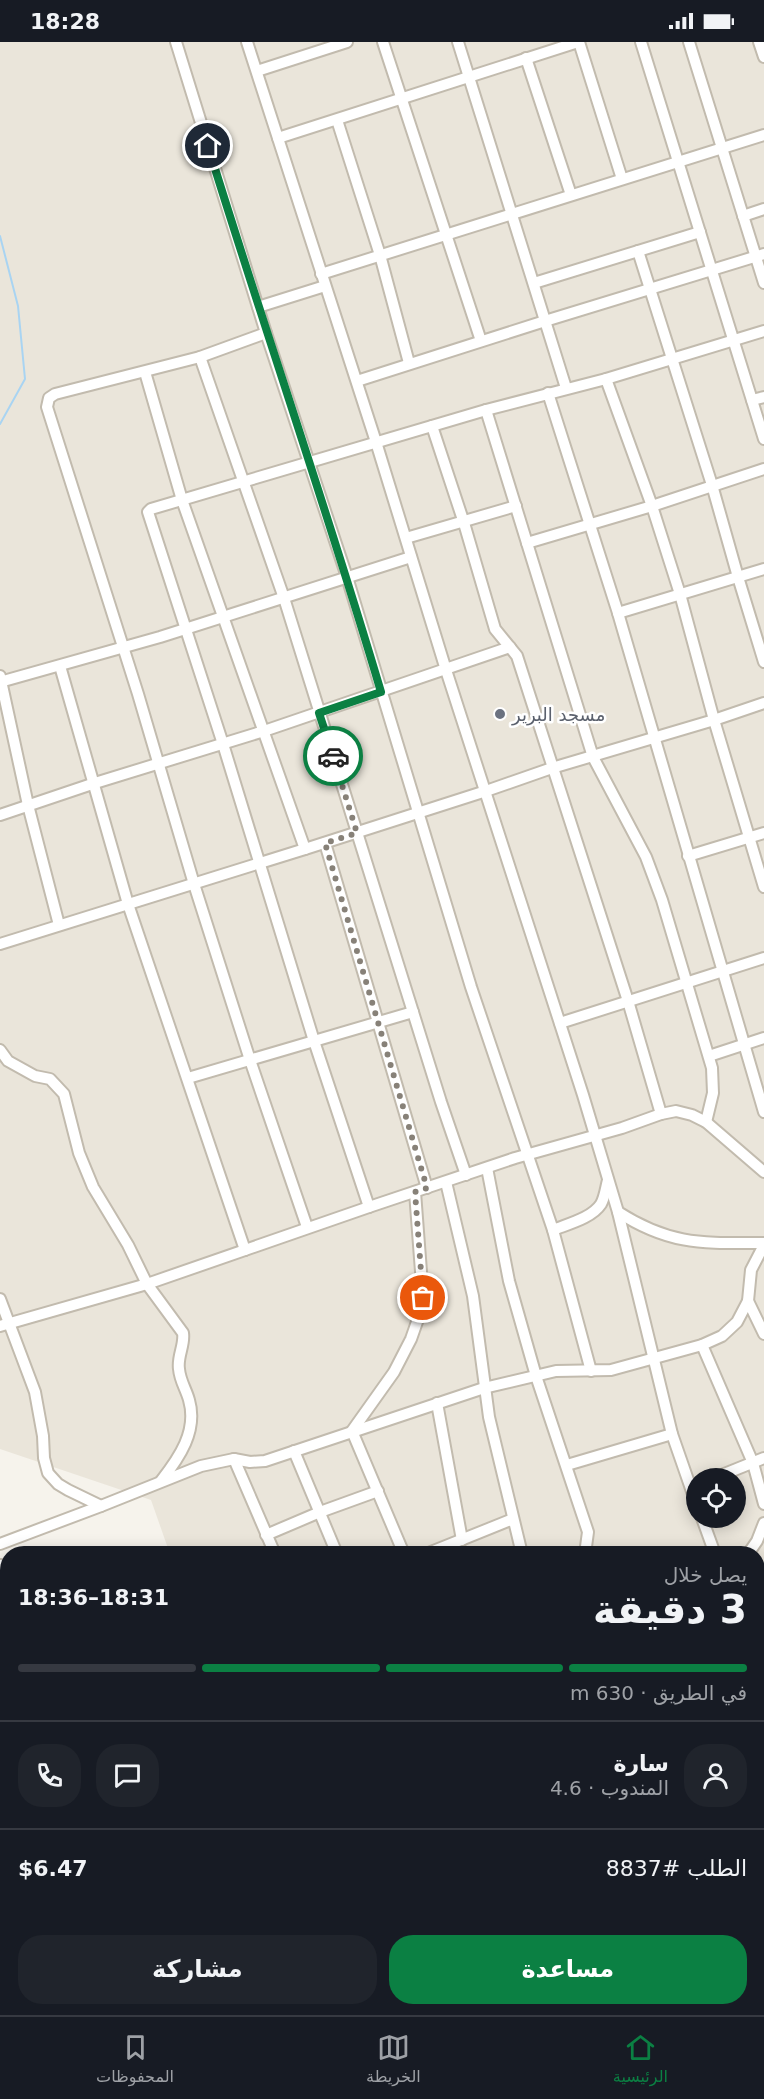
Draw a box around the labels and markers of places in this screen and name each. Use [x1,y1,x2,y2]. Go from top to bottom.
pin [182,120,233,171]
place label: مسجد البرير [511,704,605,726]
marker: مسجد البرير [493,707,507,721]
pin [397,1272,448,1323]

